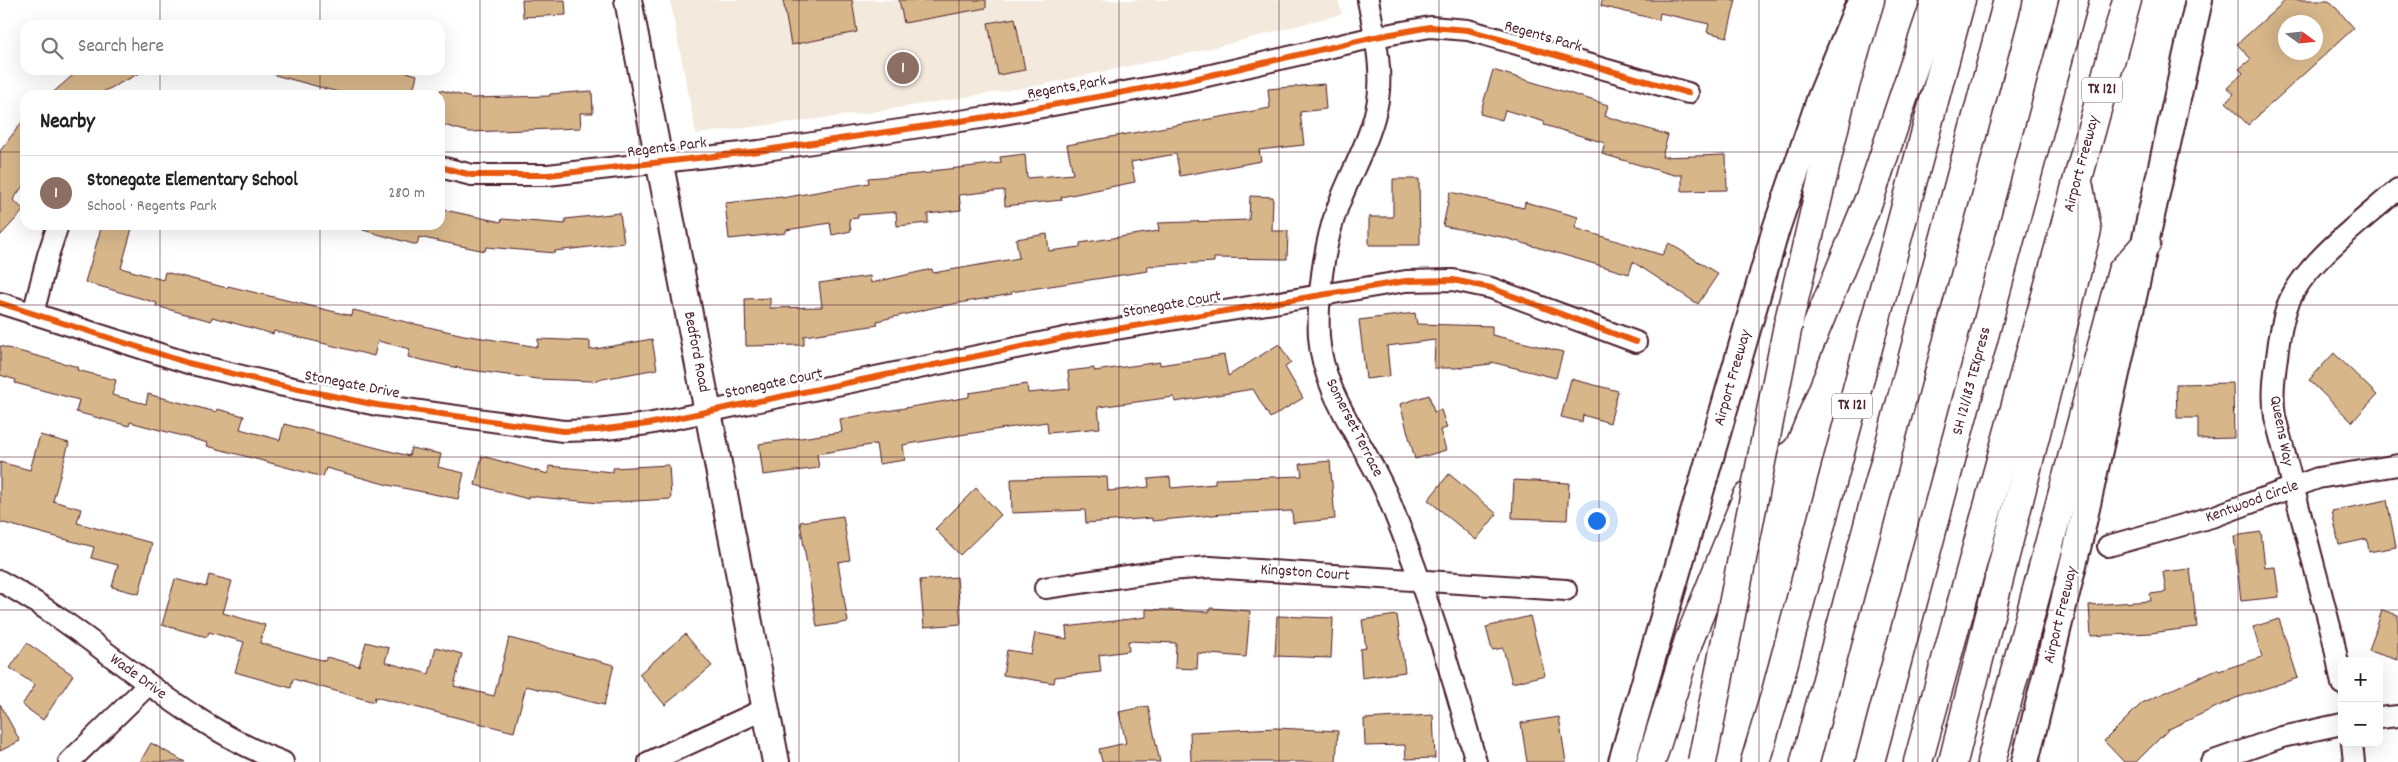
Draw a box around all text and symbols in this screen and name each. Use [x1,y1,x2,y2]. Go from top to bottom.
street label: Regents Park [1501,15,1585,59]
north arrow [2278,15,2323,60]
search box [20,20,445,75]
icon: search [38,34,66,62]
text: Search here [78,34,164,61]
pin: 1 [887,49,919,87]
street label: Regents Park [1026,70,1108,106]
road number: TX 121 [2082,78,2122,102]
text: Nearby [40,108,95,138]
street label: Airport Freeway [2058,113,2106,215]
street label: Regents Park [626,132,708,164]
text: Stonegate Elementary School [87,168,298,195]
text: 1 [54,182,58,205]
text: 280 m [388,182,425,205]
text: School · Regents Park [87,195,217,218]
street label: Stonegate Court [1121,285,1223,325]
street label: Bedford Road [677,310,715,394]
street label: SH 121/183 TEXpress [1946,324,1998,438]
street label: Airport Freeway [1708,327,1758,429]
street label: Stonegate Court [723,362,825,406]
street label: Stonegate Drive [302,365,402,405]
street label: Somerset Terrace [1319,375,1389,481]
road number: TX 121 [1832,394,1872,418]
street label: Queens Way [2263,394,2299,469]
street label: Kentwood Circle [2202,475,2302,529]
your location [1584,508,1610,534]
street label: Kingston Court [1260,558,1350,588]
street label: Airport Freeway [2038,564,2084,666]
street label: Wade Drive [105,648,171,706]
map controls [2338,657,2383,747]
button: + [2338,657,2383,702]
button: − [2338,702,2383,747]

